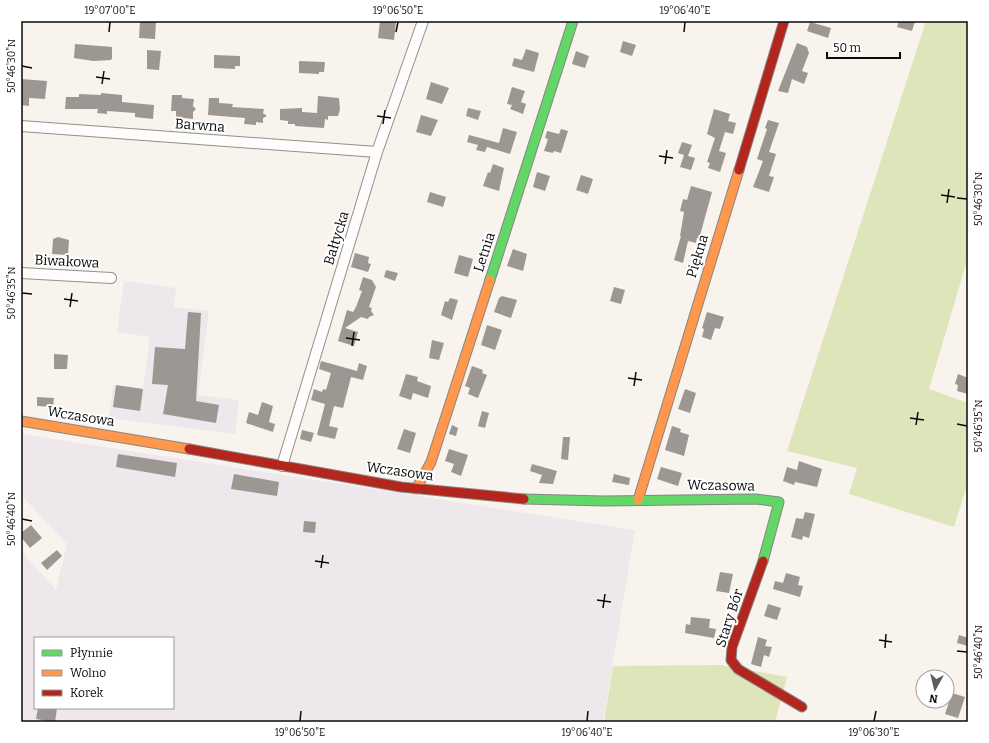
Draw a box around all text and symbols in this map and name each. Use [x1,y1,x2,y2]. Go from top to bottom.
text: 19°07'00"E [85,5,135,17]
text: 19°06'50"E [373,5,423,17]
text: 19°06'40"E [659,5,711,17]
scale bar [827,34,900,60]
text: 50°46'30"N [6,39,18,93]
text: 50 m [833,41,862,55]
street label: Barwna [174,115,226,136]
text: 50°46'30"N [973,172,985,226]
street label: Bałtycka [320,209,353,267]
street label: Letnia [470,230,499,274]
street label: Piękna [683,232,712,280]
street label: Biwakowa [34,251,100,272]
text: 50°46'35"N [6,266,18,319]
text: 50°46'35"N [973,399,985,452]
street label: Wczasowa [46,403,116,430]
street label: Wczasowa [365,458,435,485]
street label: Wczasowa [687,476,755,495]
text: 50°46'40"N [6,492,18,546]
street label: Stary Bór [712,587,747,650]
text: 50°46'40"N [973,625,985,679]
legend [34,637,174,709]
text: Płynnie [70,646,113,660]
text: Wolno [70,666,106,680]
north arrow [915,669,955,709]
text: Korek [70,686,103,700]
text: N [928,691,939,705]
text: 19°06'50"E [275,727,325,739]
text: 19°06'40"E [561,727,613,739]
text: 19°06'30"E [849,727,900,739]

